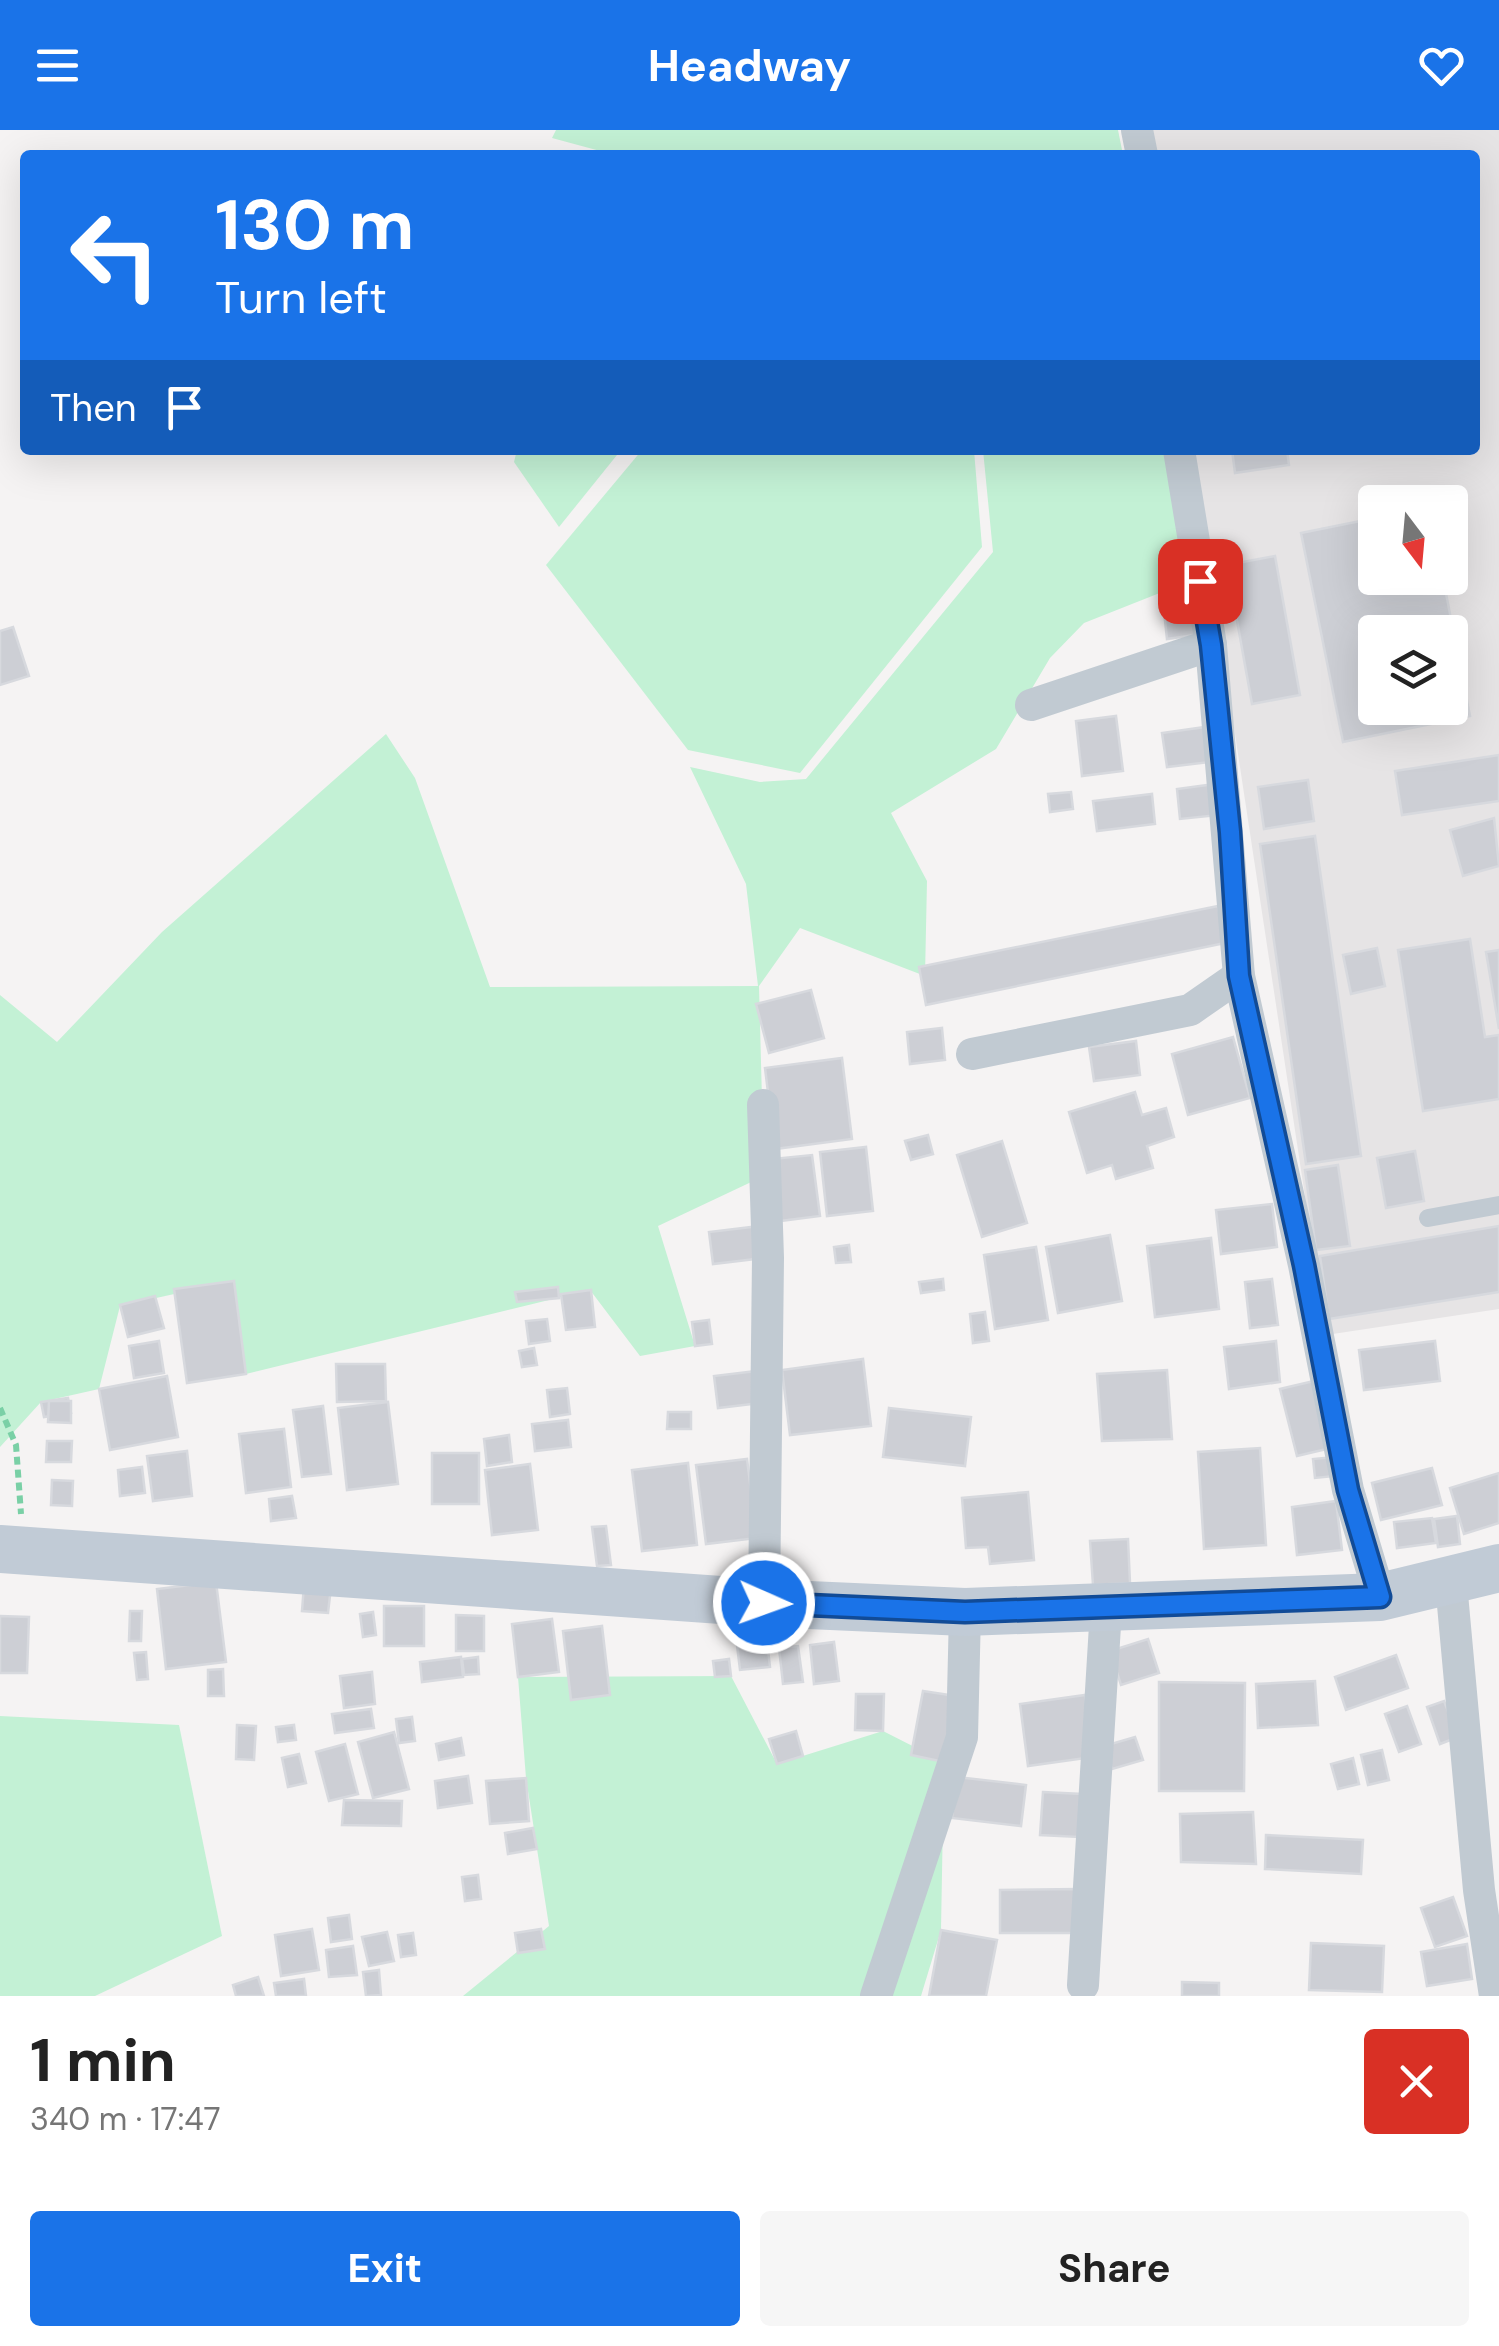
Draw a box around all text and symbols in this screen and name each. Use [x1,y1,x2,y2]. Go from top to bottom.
text: Headway [648,36,851,95]
icon: menu [30,38,85,93]
icon: heart [1414,38,1469,93]
text: 130 m [215,180,414,271]
icon: left [50,190,180,320]
text: Turn left [215,268,387,327]
icon: arrive [157,380,212,435]
text: Then [50,383,137,433]
north arrow [1358,485,1468,595]
map controls [1358,485,1468,725]
pin [1158,539,1243,624]
icon: arrive [1173,554,1228,609]
button: layers [1358,615,1468,725]
position arrow [712,1551,816,1655]
text: 1 min [30,2021,176,2100]
button: close [1364,2029,1469,2134]
text: 340 m · 17:47 [30,2098,221,2140]
button: Exit [30,2211,740,2326]
button: Share [760,2211,1469,2326]

